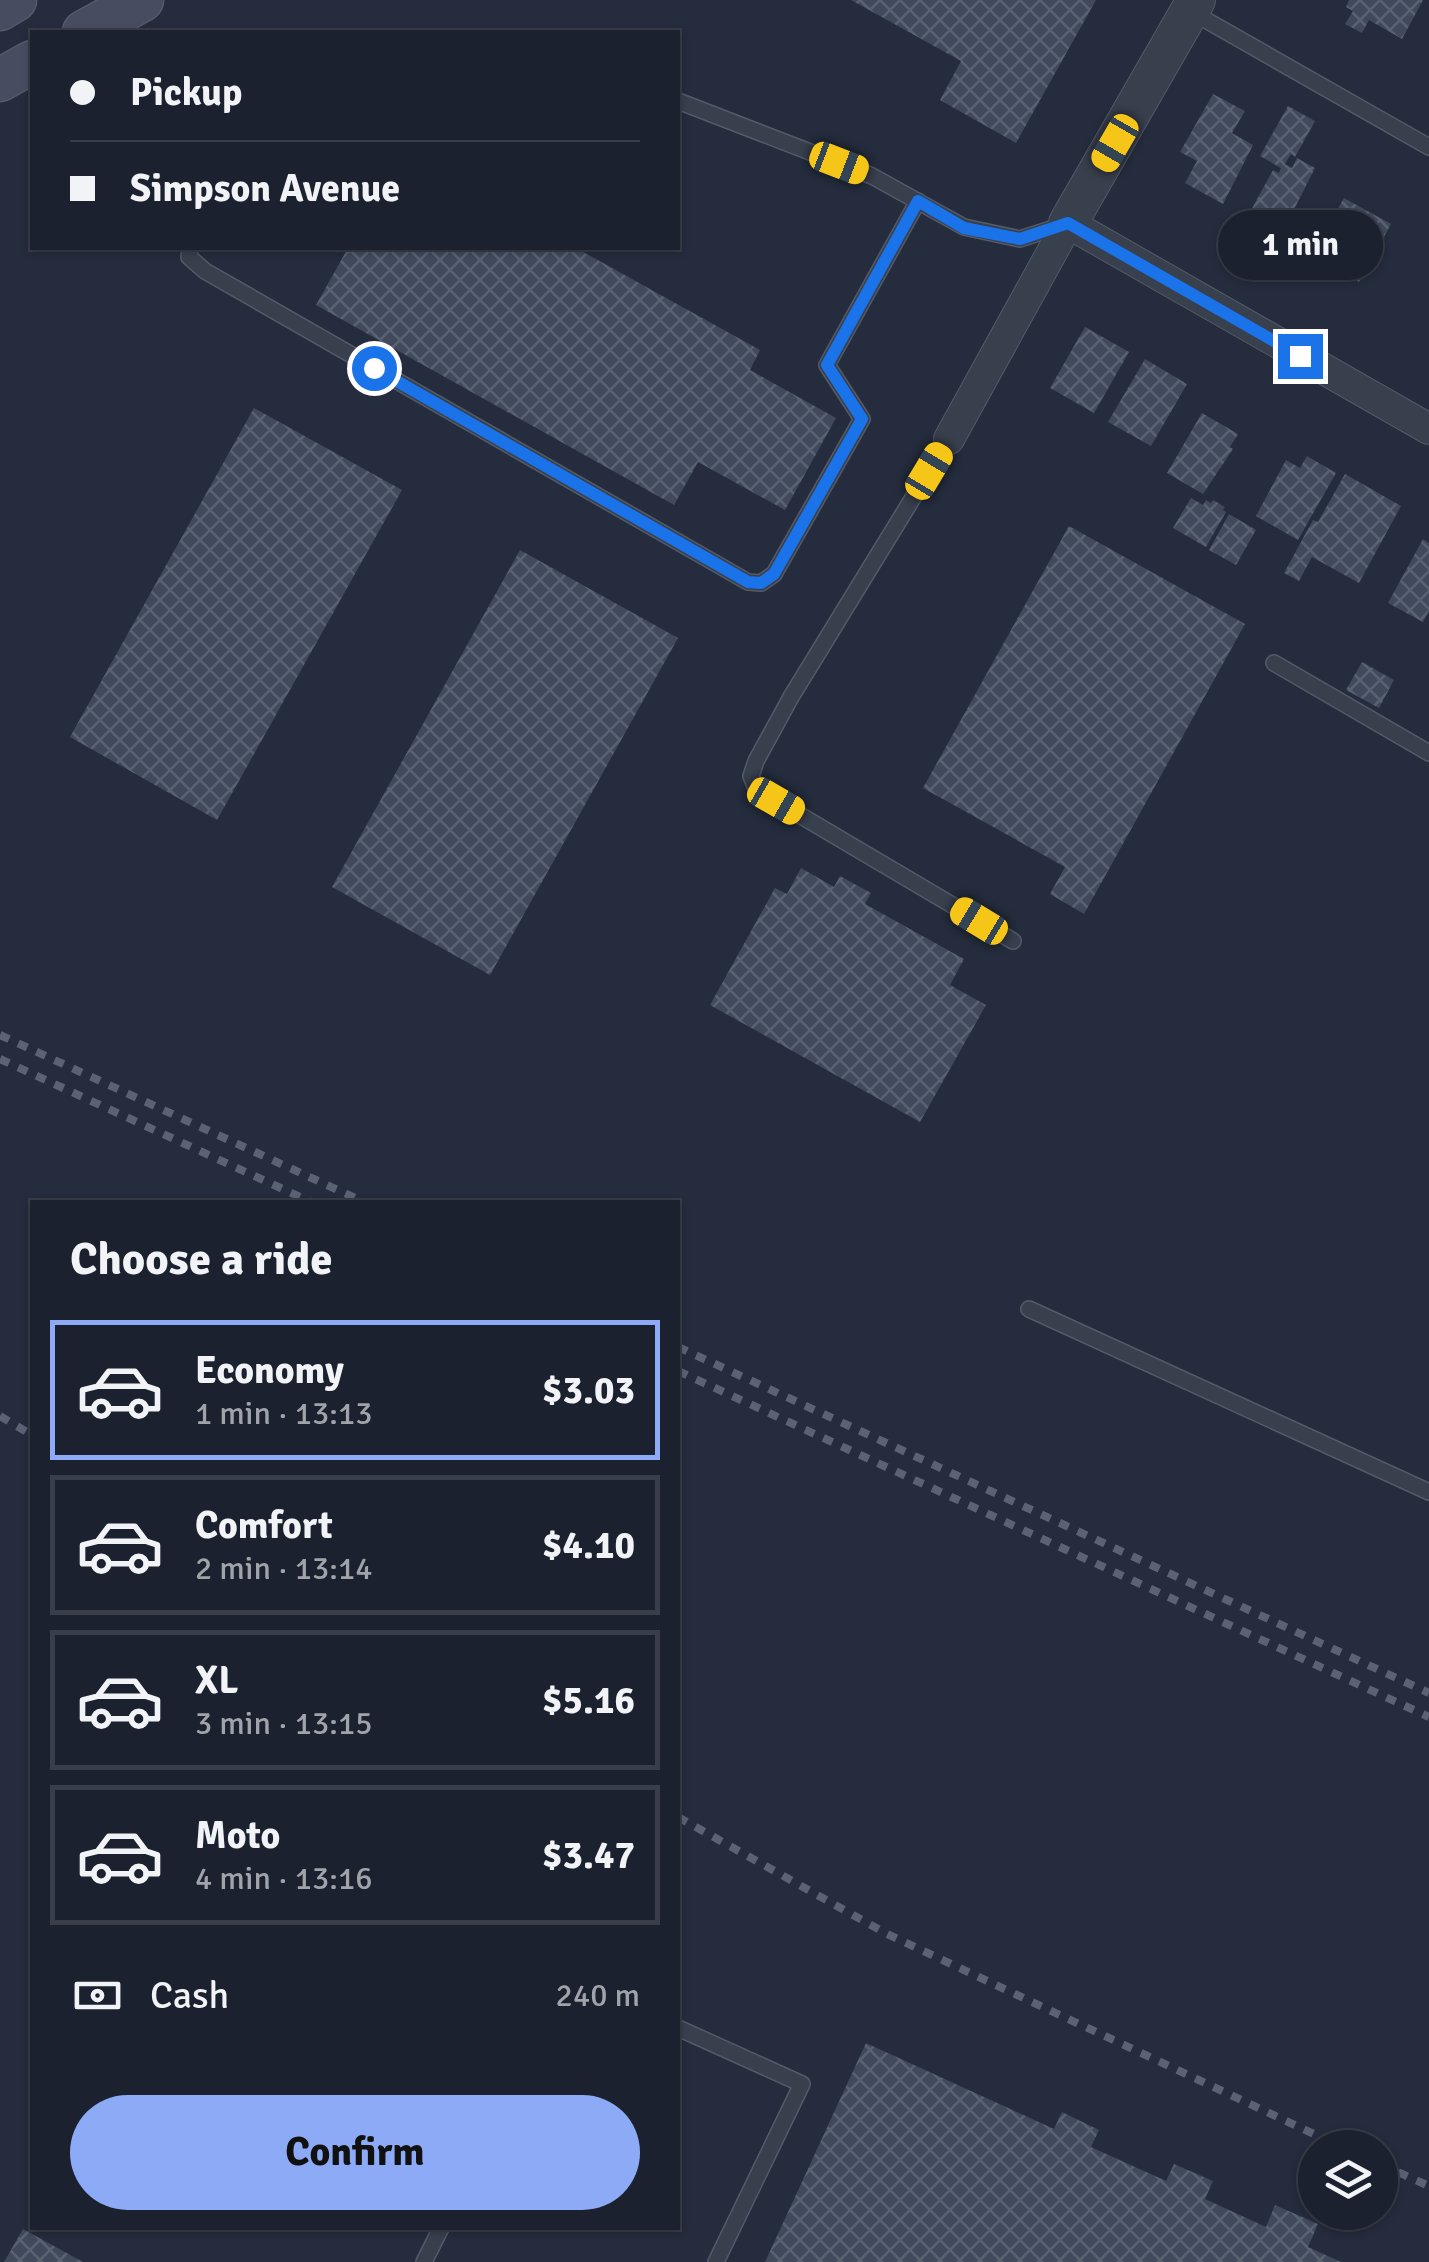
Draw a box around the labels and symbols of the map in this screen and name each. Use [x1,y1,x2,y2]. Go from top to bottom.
car [1087,110,1143,176]
car [806,138,872,188]
callout: 1 min [1218,211,1382,281]
route end [1278,334,1323,379]
route start [352,346,397,391]
car [901,438,957,504]
car [743,773,809,829]
car [946,893,1012,949]

